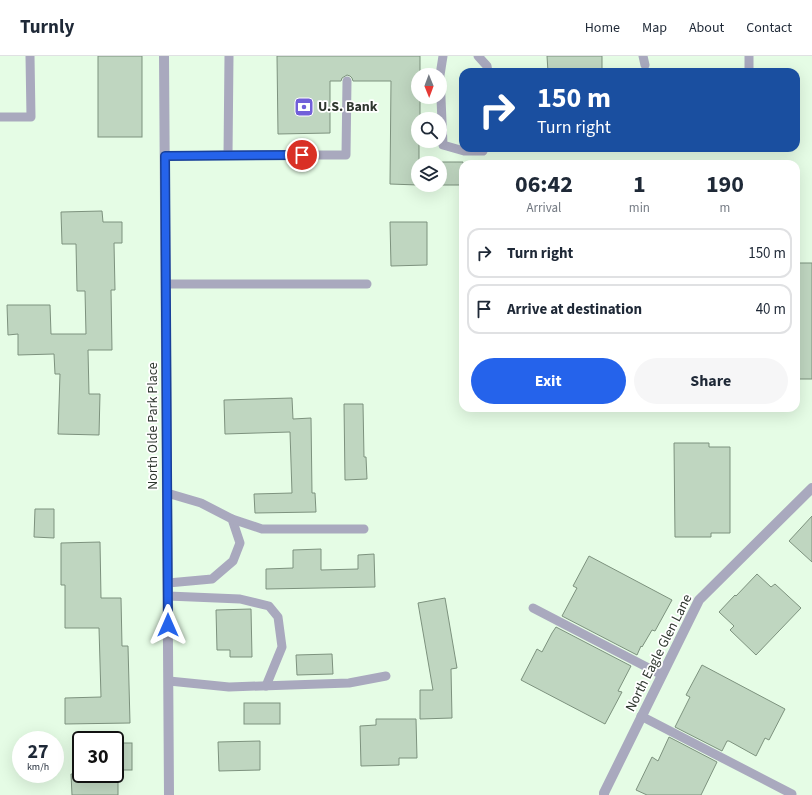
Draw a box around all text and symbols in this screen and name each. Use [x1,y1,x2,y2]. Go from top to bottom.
text: Turnly [20,14,74,41]
text: Home [585,18,620,38]
text: Map [642,18,667,38]
text: About [689,18,724,38]
text: Contact [746,18,792,38]
north arrow [411,68,447,104]
map controls [411,68,447,192]
text: 150 m [537,78,611,118]
icon: right [471,84,523,136]
bank icon: U.S. Bank [293,96,315,118]
place label: U.S. Bank [318,97,378,117]
button: search [411,112,447,148]
text: Turn right [537,115,611,140]
pin [285,138,319,172]
icon: arrive [291,144,313,166]
button: layers [411,156,447,192]
text: 06:42 [515,167,573,202]
text: 1 [633,167,646,202]
text: 190 [706,167,744,202]
text: Arrival [526,199,561,217]
text: min [629,199,650,217]
text: m [720,199,730,217]
icon: right [473,242,495,264]
text: Turn right [507,243,573,264]
text: 150 m [748,243,786,264]
icon: arrive [473,298,495,320]
text: Arrive at destination [507,299,642,320]
text: 40 m [756,299,786,320]
button: Exit [471,358,626,404]
button: Share [634,358,788,404]
street label: North Olde Park Place [143,362,163,490]
street label: North Eagle Glen Lane [621,591,697,715]
position arrow [147,604,189,646]
speed limit sign: 30 [72,731,124,783]
text: 27 [27,738,49,766]
text: km/h [27,760,49,774]

